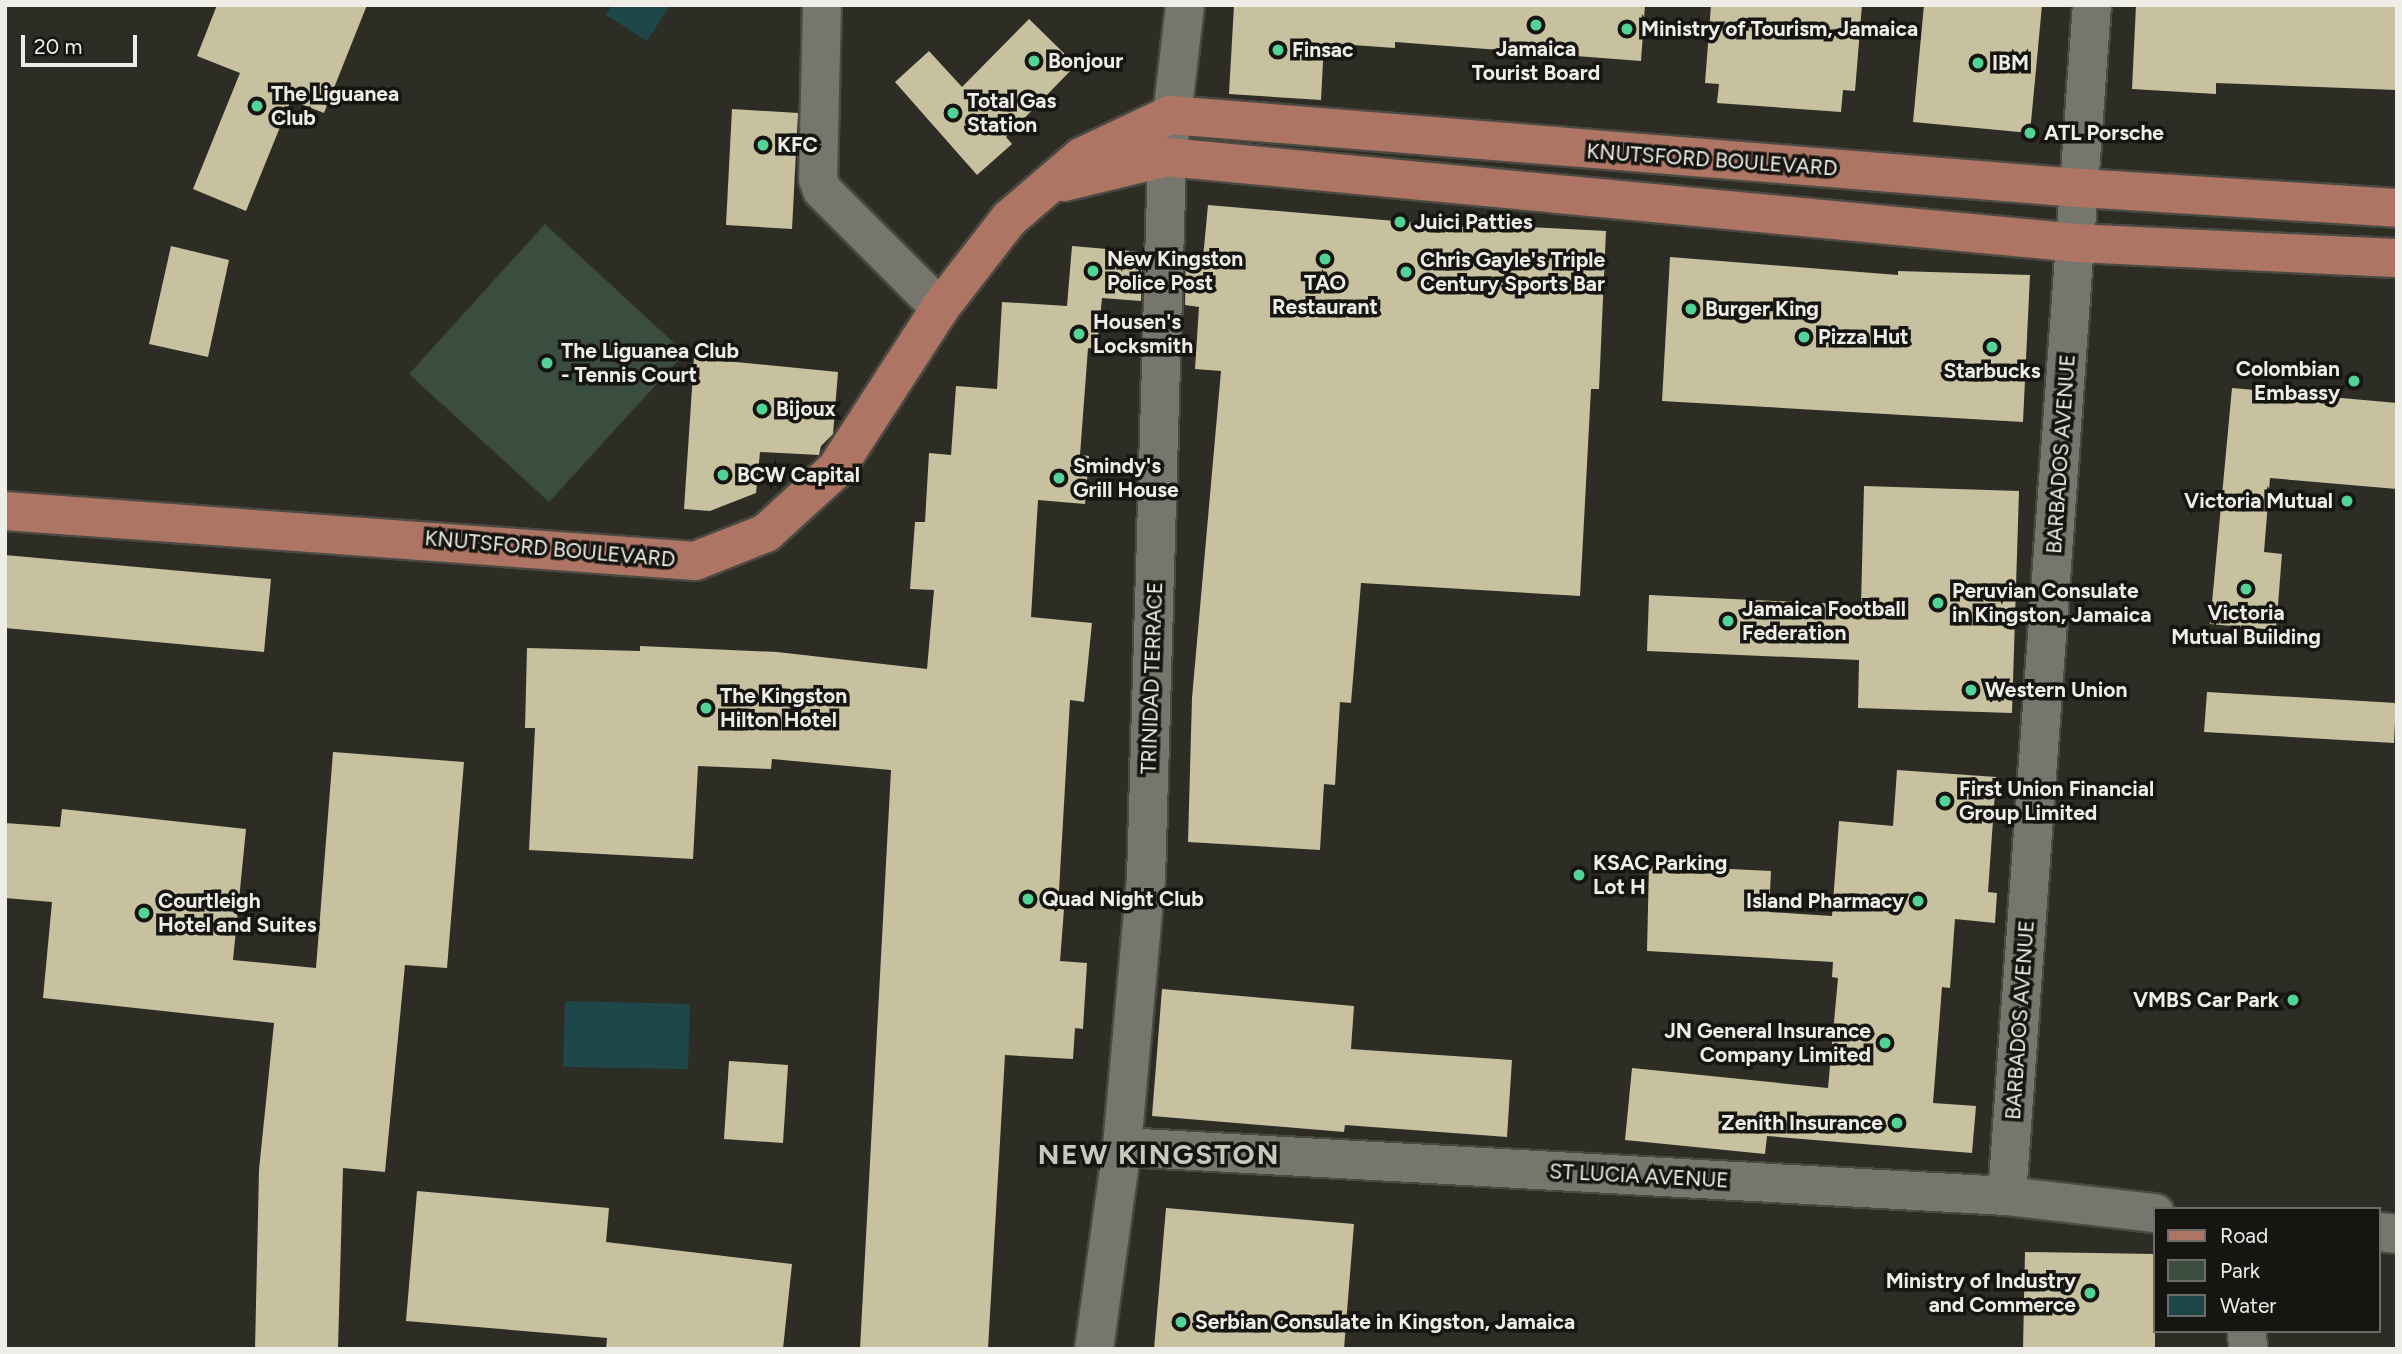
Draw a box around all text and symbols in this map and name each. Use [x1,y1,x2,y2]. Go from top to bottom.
place label: Ministry of Tourism, Jamaica [1641,16,1918,42]
marker: Jamaica Tourist Board [1528,17,1544,33]
scale bar [24,21,140,65]
marker: Ministry of Tourism, Jamaica [1619,21,1635,37]
text: 20 m [34,34,82,59]
place label: Jamaica Tourist Board [1472,36,1600,86]
place label: Finsac [1292,37,1354,63]
marker: Finsac [1270,42,1286,58]
place label: Bonjour [1048,48,1123,74]
place label: IBM [1992,50,2029,76]
marker: Bonjour [1026,53,1042,69]
marker: IBM [1970,55,1986,71]
place label: The Liguanea Club [271,81,399,131]
place label: Total Gas Station [967,88,1056,138]
marker: The Liguanea Club [249,98,265,114]
marker: Total Gas Station [945,105,961,121]
place label: ATL Porsche [2044,120,2164,146]
marker: ATL Porsche [2022,125,2038,141]
place label: KFC [777,132,818,158]
marker: KFC [755,137,771,153]
street label: KNUTSFORD BOULEVARD [1586,139,1838,181]
place label: Juici Patties [1414,209,1532,235]
marker: Juici Patties [1392,214,1408,230]
place label: New Kingston Police Post [1107,246,1243,296]
place label: Chris Gayle's Triple Century Sports Bar [1420,247,1605,297]
marker: TAO Restaurant [1317,251,1333,267]
marker: New Kingston Police Post [1085,263,1101,279]
marker: Chris Gayle's Triple Century Sports Bar [1398,264,1414,280]
place label: TAO Restaurant [1272,270,1378,320]
place label: Burger King [1705,296,1819,322]
marker: Burger King [1683,301,1699,317]
place label: Housen's Locksmith [1093,309,1193,359]
place label: Pizza Hut [1818,324,1909,350]
marker: Housen's Locksmith [1071,326,1087,342]
marker: Pizza Hut [1796,329,1812,345]
place label: The Liguanea Club - Tennis Court [561,338,739,388]
marker: Starbucks [1984,339,2000,355]
street label: BARBADOS AVENUE [2041,353,2081,555]
marker: The Liguanea Club - Tennis Court [539,355,555,371]
place label: Colombian Embassy [2236,356,2340,406]
place label: Starbucks [1943,358,2041,384]
marker: Colombian Embassy [2346,373,2362,389]
place label: Bijoux [776,396,836,422]
marker: Bijoux [754,401,770,417]
place label: Smindy's Grill House [1073,453,1179,503]
place label: BCW Capital [737,462,860,488]
marker: BCW Capital [715,467,731,483]
marker: Smindy's Grill House [1051,470,1067,486]
place label: Victoria Mutual [2184,488,2333,514]
marker: Victoria Mutual [2339,493,2355,509]
street label: KNUTSFORD BOULEVARD [424,525,676,573]
place label: Peruvian Consulate in Kingston, Jamaica [1952,578,2151,628]
street label: TRINIDAD TERRACE [1136,581,1168,775]
marker: Victoria Mutual Building [2238,581,2254,597]
marker: Peruvian Consulate in Kingston, Jamaica [1930,595,1946,611]
place label: Jamaica Football Federation [1742,596,1906,646]
place label: Victoria Mutual Building [2171,600,2321,650]
marker: Jamaica Football Federation [1720,613,1736,629]
place label: Western Union [1985,677,2127,703]
marker: Western Union [1963,682,1979,698]
place label: The Kingston Hilton Hotel [720,683,847,733]
marker: The Kingston Hilton Hotel [698,700,714,716]
place label: First Union Financial Group Limited [1959,776,2154,826]
marker: First Union Financial Group Limited [1937,793,1953,809]
place label: KSAC Parking Lot H [1593,850,1727,900]
marker: KSAC Parking Lot H [1571,867,1587,883]
place label: Quad Night Club [1042,886,1204,912]
place label: Courtleigh Hotel and Suites [158,888,316,938]
place label: Island Pharmacy [1746,888,1904,914]
marker: Quad Night Club [1020,891,1036,907]
marker: Island Pharmacy [1910,893,1926,909]
marker: Courtleigh Hotel and Suites [136,905,152,921]
street label: BARBADOS AVENUE [2000,919,2040,1121]
place label: VMBS Car Park [2133,987,2279,1013]
marker: VMBS Car Park [2285,992,2301,1008]
place label: JN General Insurance Company Limited [1664,1018,1871,1068]
marker: JN General Insurance Company Limited [1877,1035,1893,1051]
place label: Zenith Insurance [1721,1110,1883,1136]
marker: Zenith Insurance [1889,1115,1905,1131]
district label: NEW KINGSTON [1039,1137,1279,1171]
street label: ST LUCIA AVENUE [1549,1159,1729,1193]
legend [2154,1207,2381,1333]
text: Road [2220,1223,2268,1248]
text: Park [2220,1258,2260,1283]
place label: Ministry of Industry and Commerce [1886,1268,2076,1318]
marker: Ministry of Industry and Commerce [2082,1285,2098,1301]
text: Water [2220,1293,2276,1318]
place label: Serbian Consulate in Kingston, Jamaica [1195,1309,1575,1335]
marker: Serbian Consulate in Kingston, Jamaica [1173,1314,1189,1330]

